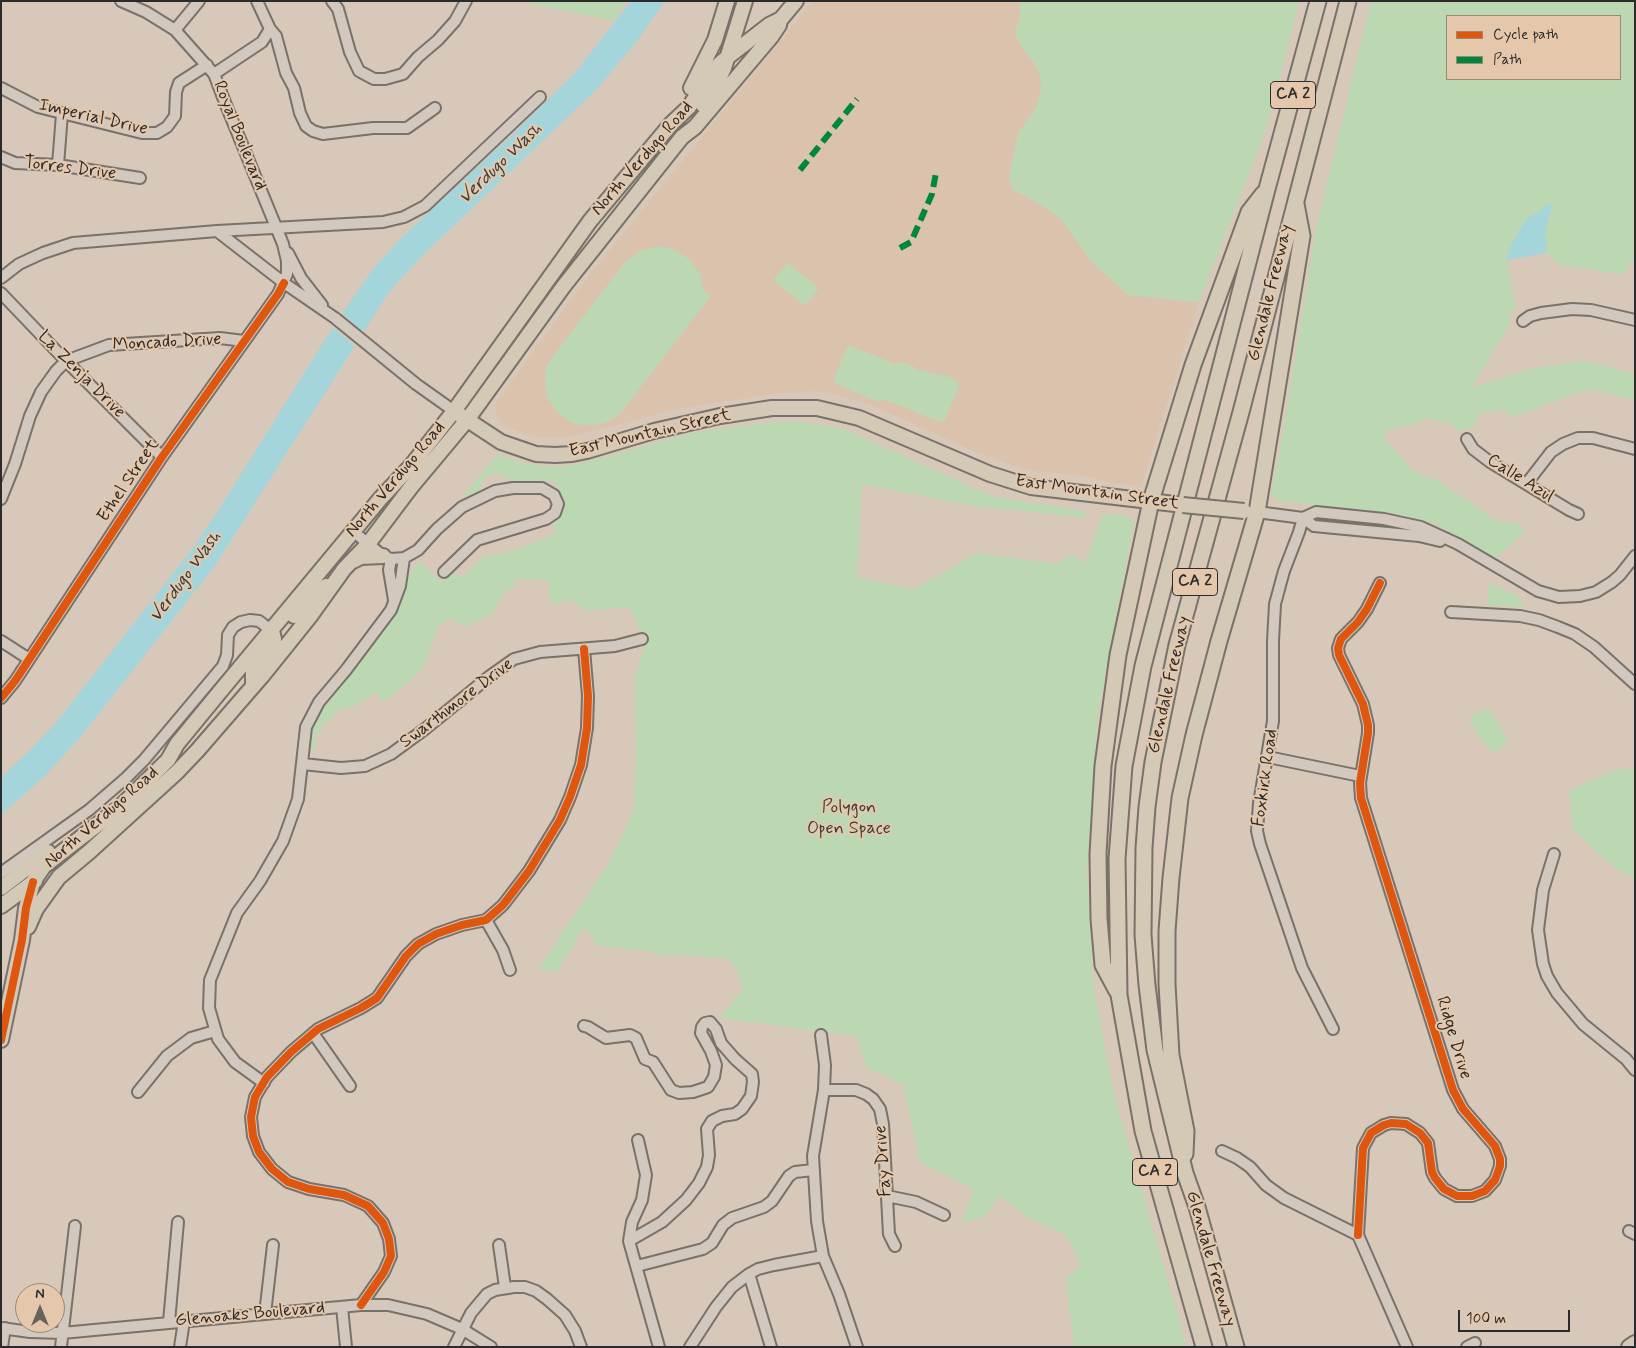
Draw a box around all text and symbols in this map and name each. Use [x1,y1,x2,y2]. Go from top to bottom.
legend [1446,15,1621,80]
text: Cycle path [1493,25,1558,45]
text: Path [1493,50,1522,70]
street label: Royal Boulevard [207,78,271,194]
road number: CA 2 [1270,82,1316,108]
street label: Imperial Drive [36,95,150,141]
street label: North Verdugo Road [587,97,699,221]
water label: Verdugo Wash [454,118,548,210]
street label: Torres Drive [23,153,117,185]
street label: Glendale Freeway [1244,222,1298,364]
street label: La Zenja Drive [33,327,129,423]
street label: Moncado Drive [112,329,222,357]
street label: East Mountain Street [567,405,733,463]
street label: North Verdugo Road [341,418,451,542]
street label: Ethel Street [93,435,165,527]
street label: Calle Azul [1483,450,1557,508]
street label: East Mountain Street [1014,471,1180,515]
water label: Verdugo Wash [145,527,227,627]
road number: CA 2 [1172,568,1218,596]
street label: Glendale Freeway [1144,614,1196,756]
street label: Swarthmore Drive [396,654,518,754]
street label: Foxkirk Road [1248,728,1284,828]
street label: North Verdugo Road [40,762,164,874]
park label: Polygon Open Space [807,797,891,840]
street label: Ridge Drive [1430,994,1476,1082]
street label: Fay Drive [871,1124,897,1198]
road number: CA 2 [1132,1158,1178,1186]
street label: Glendale Freeway [1180,1189,1240,1329]
north arrow [15,1283,65,1333]
text: N [35,1285,45,1303]
street label: Glenoaks Boulevard [174,1298,326,1332]
scale bar [1461,1300,1574,1332]
text: 100 m [1466,1309,1506,1329]

